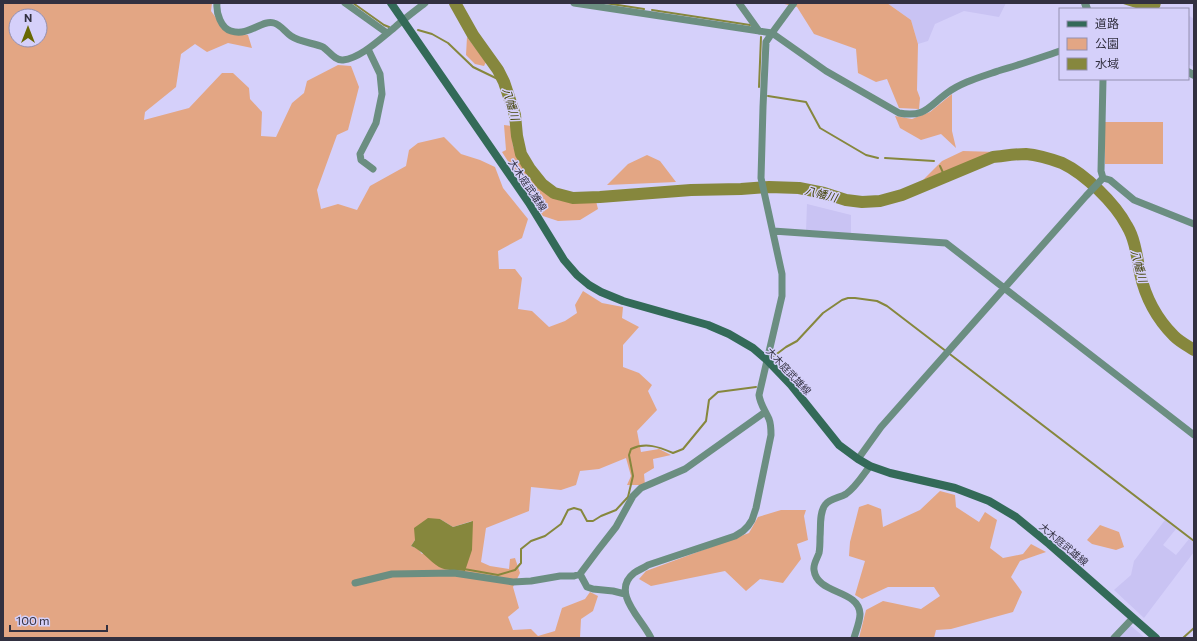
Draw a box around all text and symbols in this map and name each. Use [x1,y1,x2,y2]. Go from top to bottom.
north arrow [8,8,48,48]
legend [1059,8,1189,80]
text: N [24,11,32,24]
text: 道路 [1095,16,1119,30]
text: 公園 [1095,36,1119,50]
text: 水域 [1095,56,1119,70]
water label: 八幡川 [501,86,523,122]
street label: 大木庭武雄線 [506,157,550,213]
water label: 八幡川 [804,183,840,204]
water label: 八幡川 [1129,248,1150,284]
street label: 大木庭武雄線 [764,345,814,397]
street label: 大木庭武雄線 [1037,520,1091,568]
scale bar [10,607,107,633]
text: 100 m [16,613,50,627]

